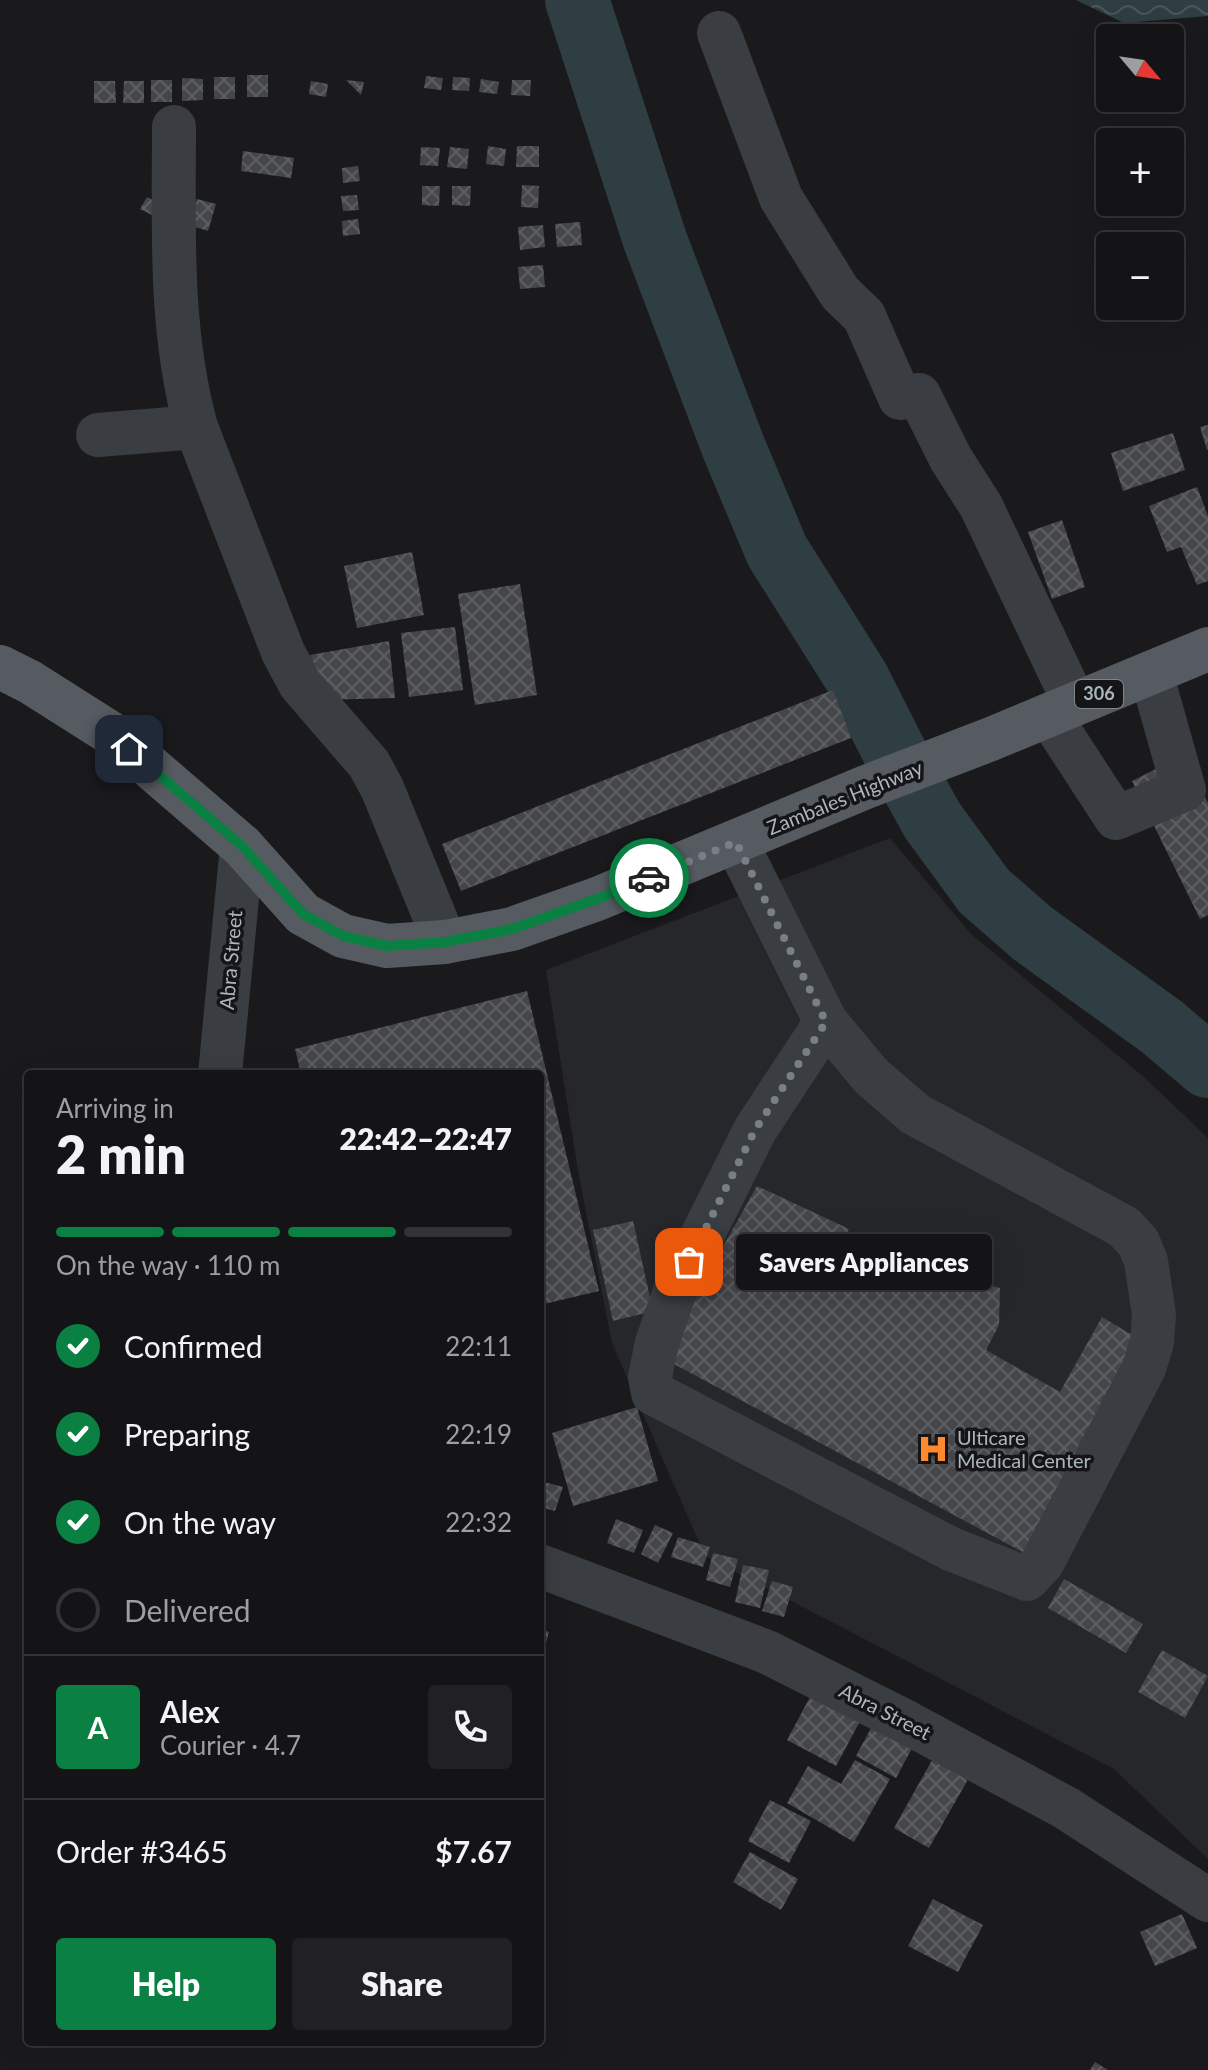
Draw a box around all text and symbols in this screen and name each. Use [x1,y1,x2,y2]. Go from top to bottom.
north arrow [1096,24,1184,112]
map controls [1096,24,1184,320]
button: + [1096,128,1184,216]
button: − [1096,232,1184,320]
road number: 306 [1075,680,1123,708]
pin [95,715,163,783]
icon: home [107,727,151,771]
street label: Zambales Highway [763,755,927,839]
courier [609,838,689,918]
icon: car [627,856,671,900]
street label: Abra Street [214,909,246,1011]
text: Arriving in [56,1092,174,1124]
text: 22:42–22:47 [339,1120,512,1156]
text: 2 min [56,1123,186,1185]
pin [655,1228,723,1296]
callout: Savers Appliances [737,1234,993,1290]
icon: bag [667,1240,711,1284]
text: Savers Appliances [759,1246,969,1278]
text: On the way · 110 m [56,1249,280,1281]
icon: check [56,1324,100,1368]
text: Confirmed [124,1328,263,1364]
text: 22:11 [445,1330,512,1362]
icon: check [56,1412,100,1456]
text: Preparing [124,1416,250,1452]
text: 22:19 [445,1418,512,1450]
place label: Ulticare Medical Center [957,1425,1092,1472]
hospital icon: Ulticare Medical Center [916,1432,950,1466]
icon: check [56,1500,100,1544]
text: On the way [124,1504,276,1540]
text: 22:32 [445,1506,512,1538]
text: Delivered [124,1592,251,1628]
street label: Abra Street [836,1678,935,1744]
button: phone [428,1685,512,1769]
text: Alex [160,1693,220,1729]
text: A [88,1709,108,1745]
text: Courier · 4.7 [160,1729,301,1761]
text: Order #3465 [56,1833,228,1869]
text: $7.67 [435,1833,512,1869]
button: Help [56,1938,276,2030]
button: Share [292,1938,512,2030]

